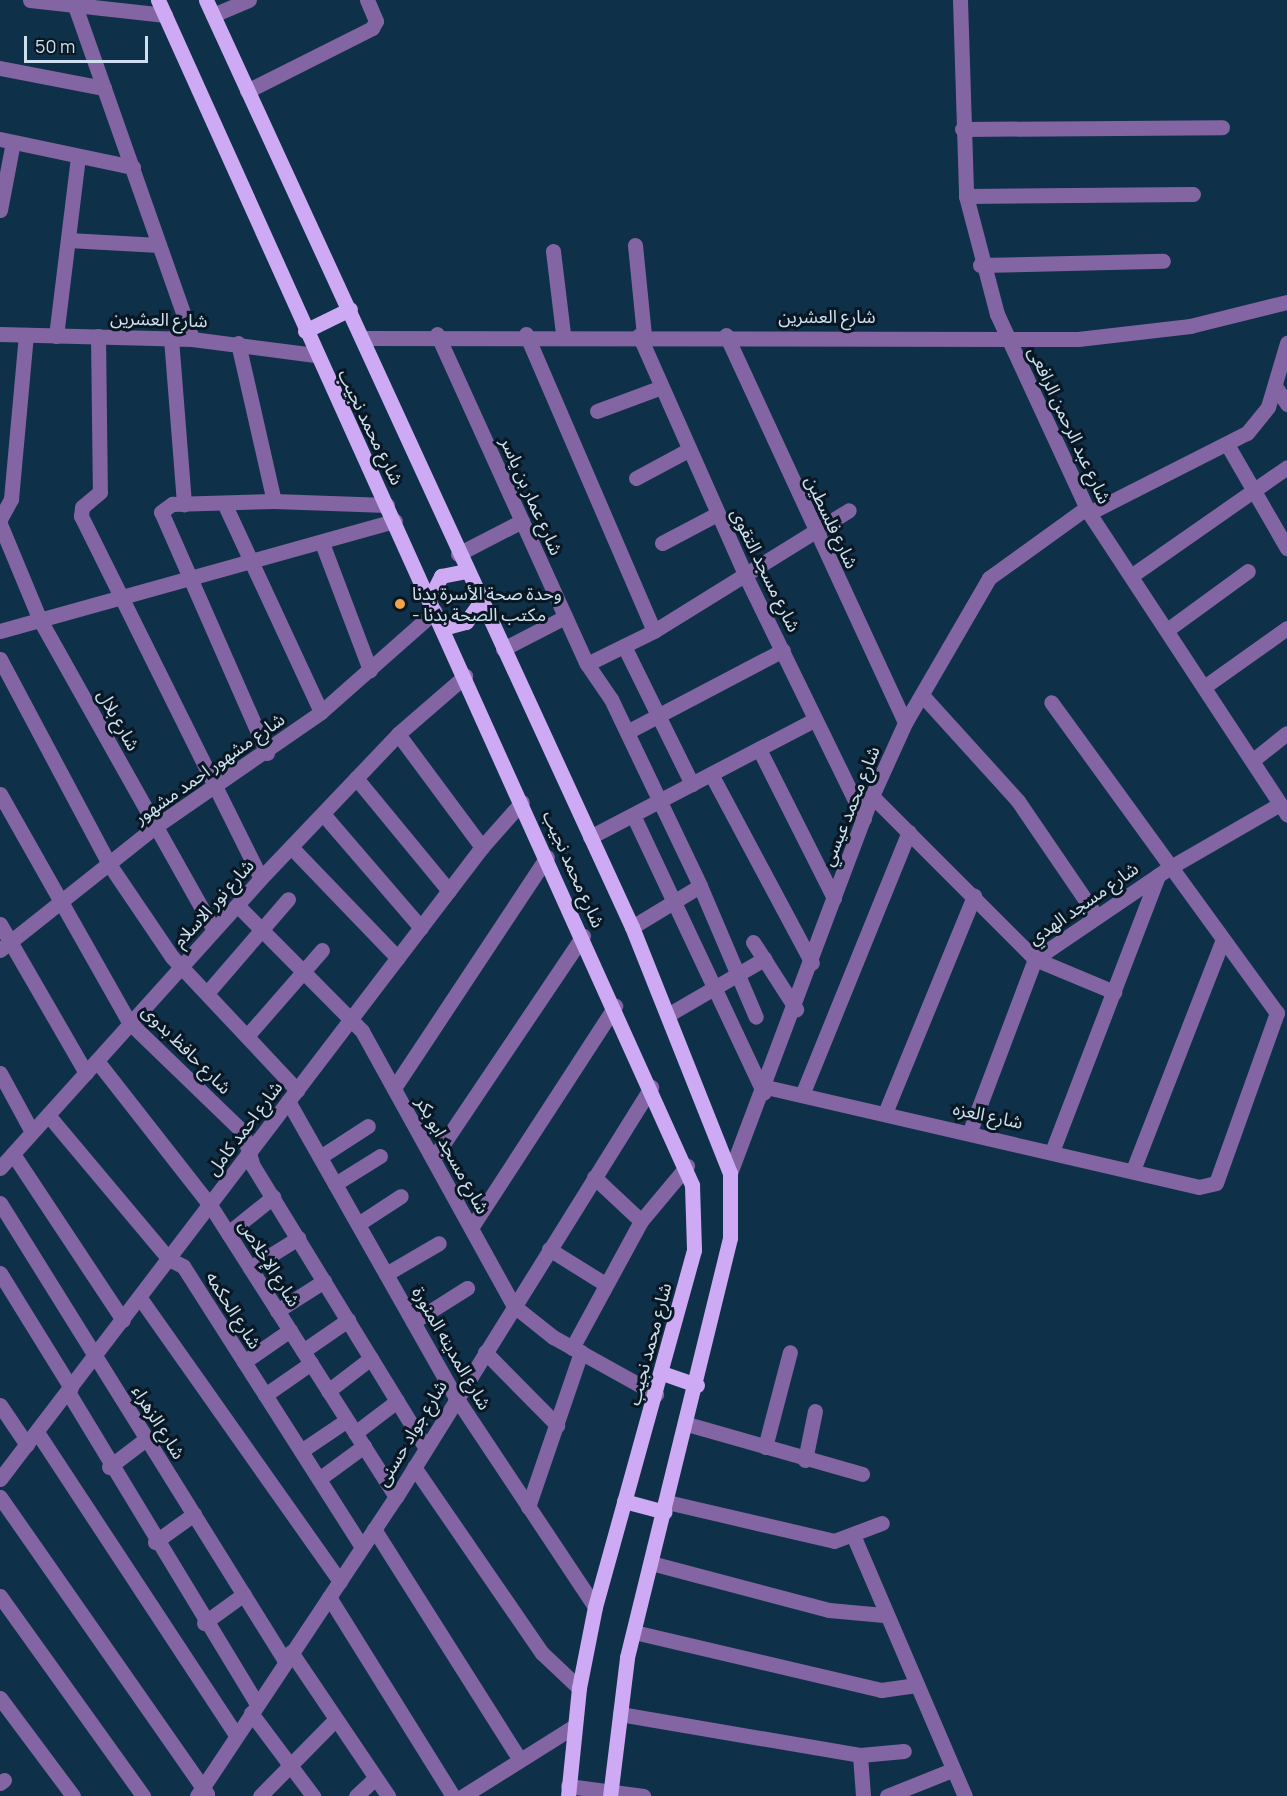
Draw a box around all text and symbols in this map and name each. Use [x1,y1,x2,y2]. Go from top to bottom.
scale bar [27,24,152,62]
text: 50 m [35,34,75,58]
street label: شارع العشرين [778,305,876,327]
street label: شارع العشرين [110,307,208,331]
street label: شارع عبد الرحمن الرافعى [1024,343,1116,507]
street label: شارع محمد نجيب [334,366,408,488]
street label: شارع عمار بن ياسر [496,434,568,558]
street label: شارع فلسطين [801,472,863,572]
street label: شارع مسجد التقوى [727,505,805,635]
place label: وحدة صحة الأسرة بدنا - مكتب الصحة بدنا [412,583,562,626]
marker: وحدة صحة الأسرة بدنا - مكتب الصحة بدنا [393,597,407,611]
street label: شارع بلال [93,686,145,754]
street label: شارع مشهور احمد مشهور [130,708,288,828]
street label: شارع محمد عيسي [816,743,884,869]
street label: شارع محمد نجيب [539,807,609,931]
street label: شارع نور الاسلام [168,855,258,951]
street label: شارع مسجد الهدي [1024,857,1142,949]
street label: شارع حافظ بدوى [138,1000,236,1098]
street label: شارع احمد كامل [202,1077,286,1179]
street label: شارع مسجد ابو بكر [412,1093,494,1217]
street label: شارع العزه [951,1097,1025,1133]
street label: شارع الإخلاص [235,1216,305,1310]
street label: شارع الحكمه [202,1267,266,1353]
street label: شارع محمد نجيب [622,1280,676,1408]
street label: شارع المدينه المنورة [408,1283,496,1413]
street label: شارع جواد حسنى [371,1376,451,1490]
street label: شارع الزهراء [128,1381,190,1463]

